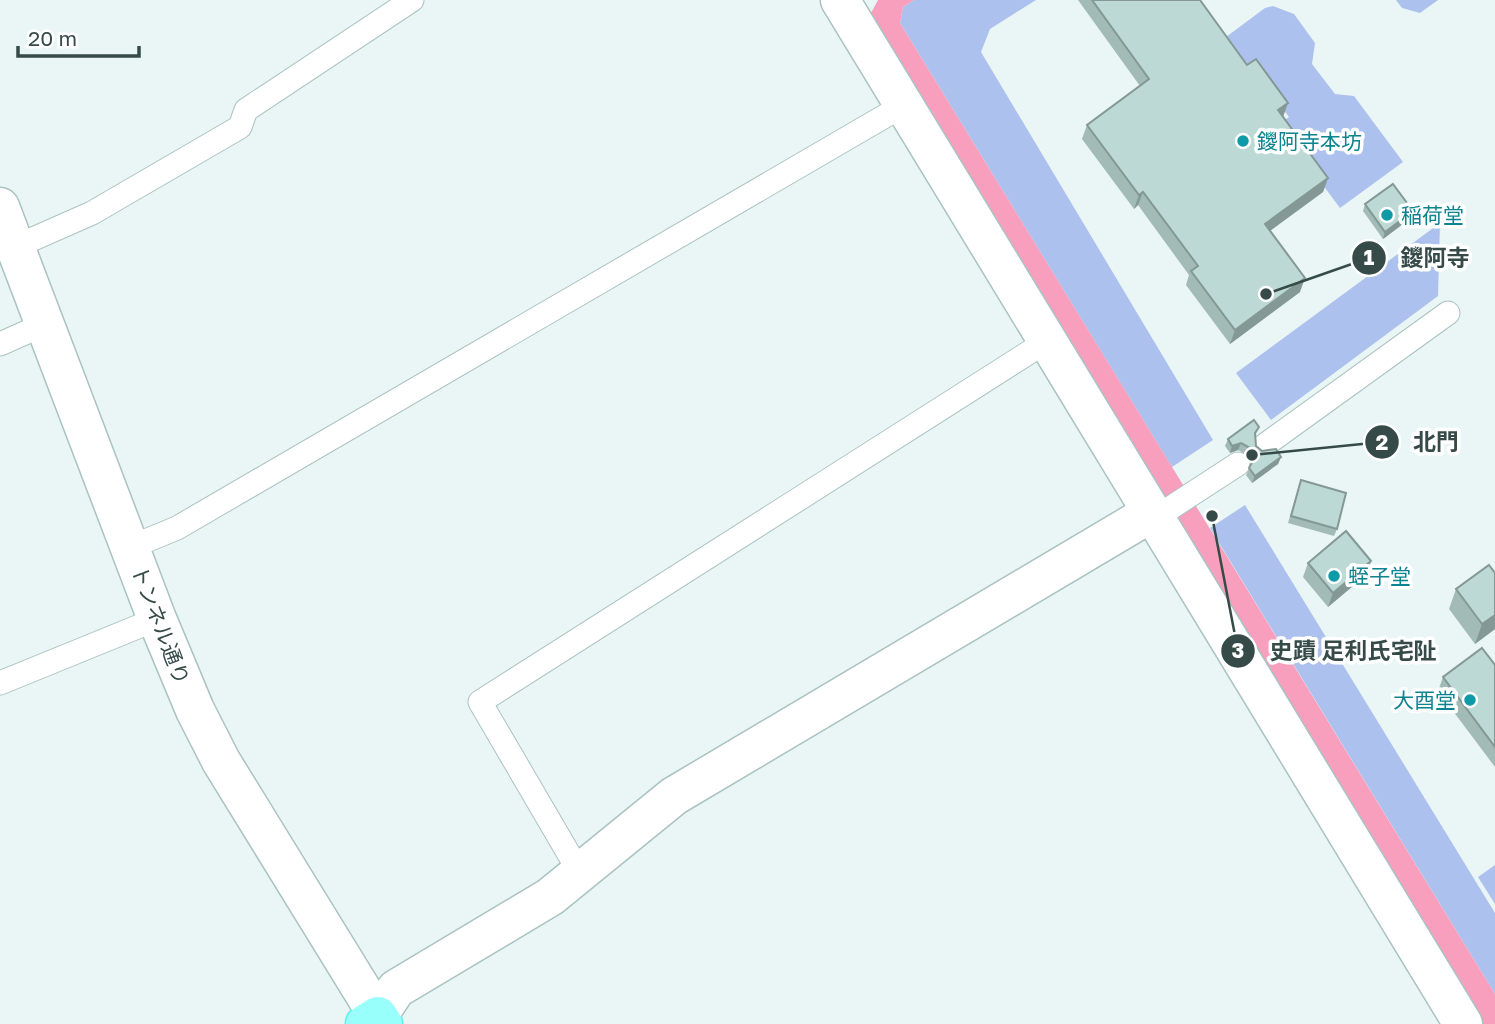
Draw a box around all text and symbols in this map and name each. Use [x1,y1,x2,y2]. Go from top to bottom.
scale bar [18,14,138,58]
text: 20 m [28,25,77,51]
place label: 鑁阿寺本坊 [1257,128,1362,154]
marker: 鑁阿寺本坊 [1235,133,1251,149]
place label: 稲荷堂 [1401,202,1464,228]
marker: 稲荷堂 [1379,207,1395,223]
callout: 鑁阿寺 [1352,236,1484,280]
text: 鑁阿寺 [1401,243,1470,271]
text: 1 [1364,244,1375,270]
callout: 北門 [1364,420,1473,464]
text: 北門 [1413,427,1459,455]
text: 2 [1376,429,1389,455]
street label: トンネル通り [126,562,196,688]
place label: 蛭子堂 [1348,563,1411,589]
marker: 蛭子堂 [1326,568,1342,584]
callout: 史蹟 足利氏宅阯 [1220,629,1450,673]
text: 史蹟 足利氏宅阯 [1270,636,1436,664]
text: 3 [1232,637,1244,663]
place label: 大酉堂 [1393,687,1456,713]
marker: 大酉堂 [1462,692,1478,708]

